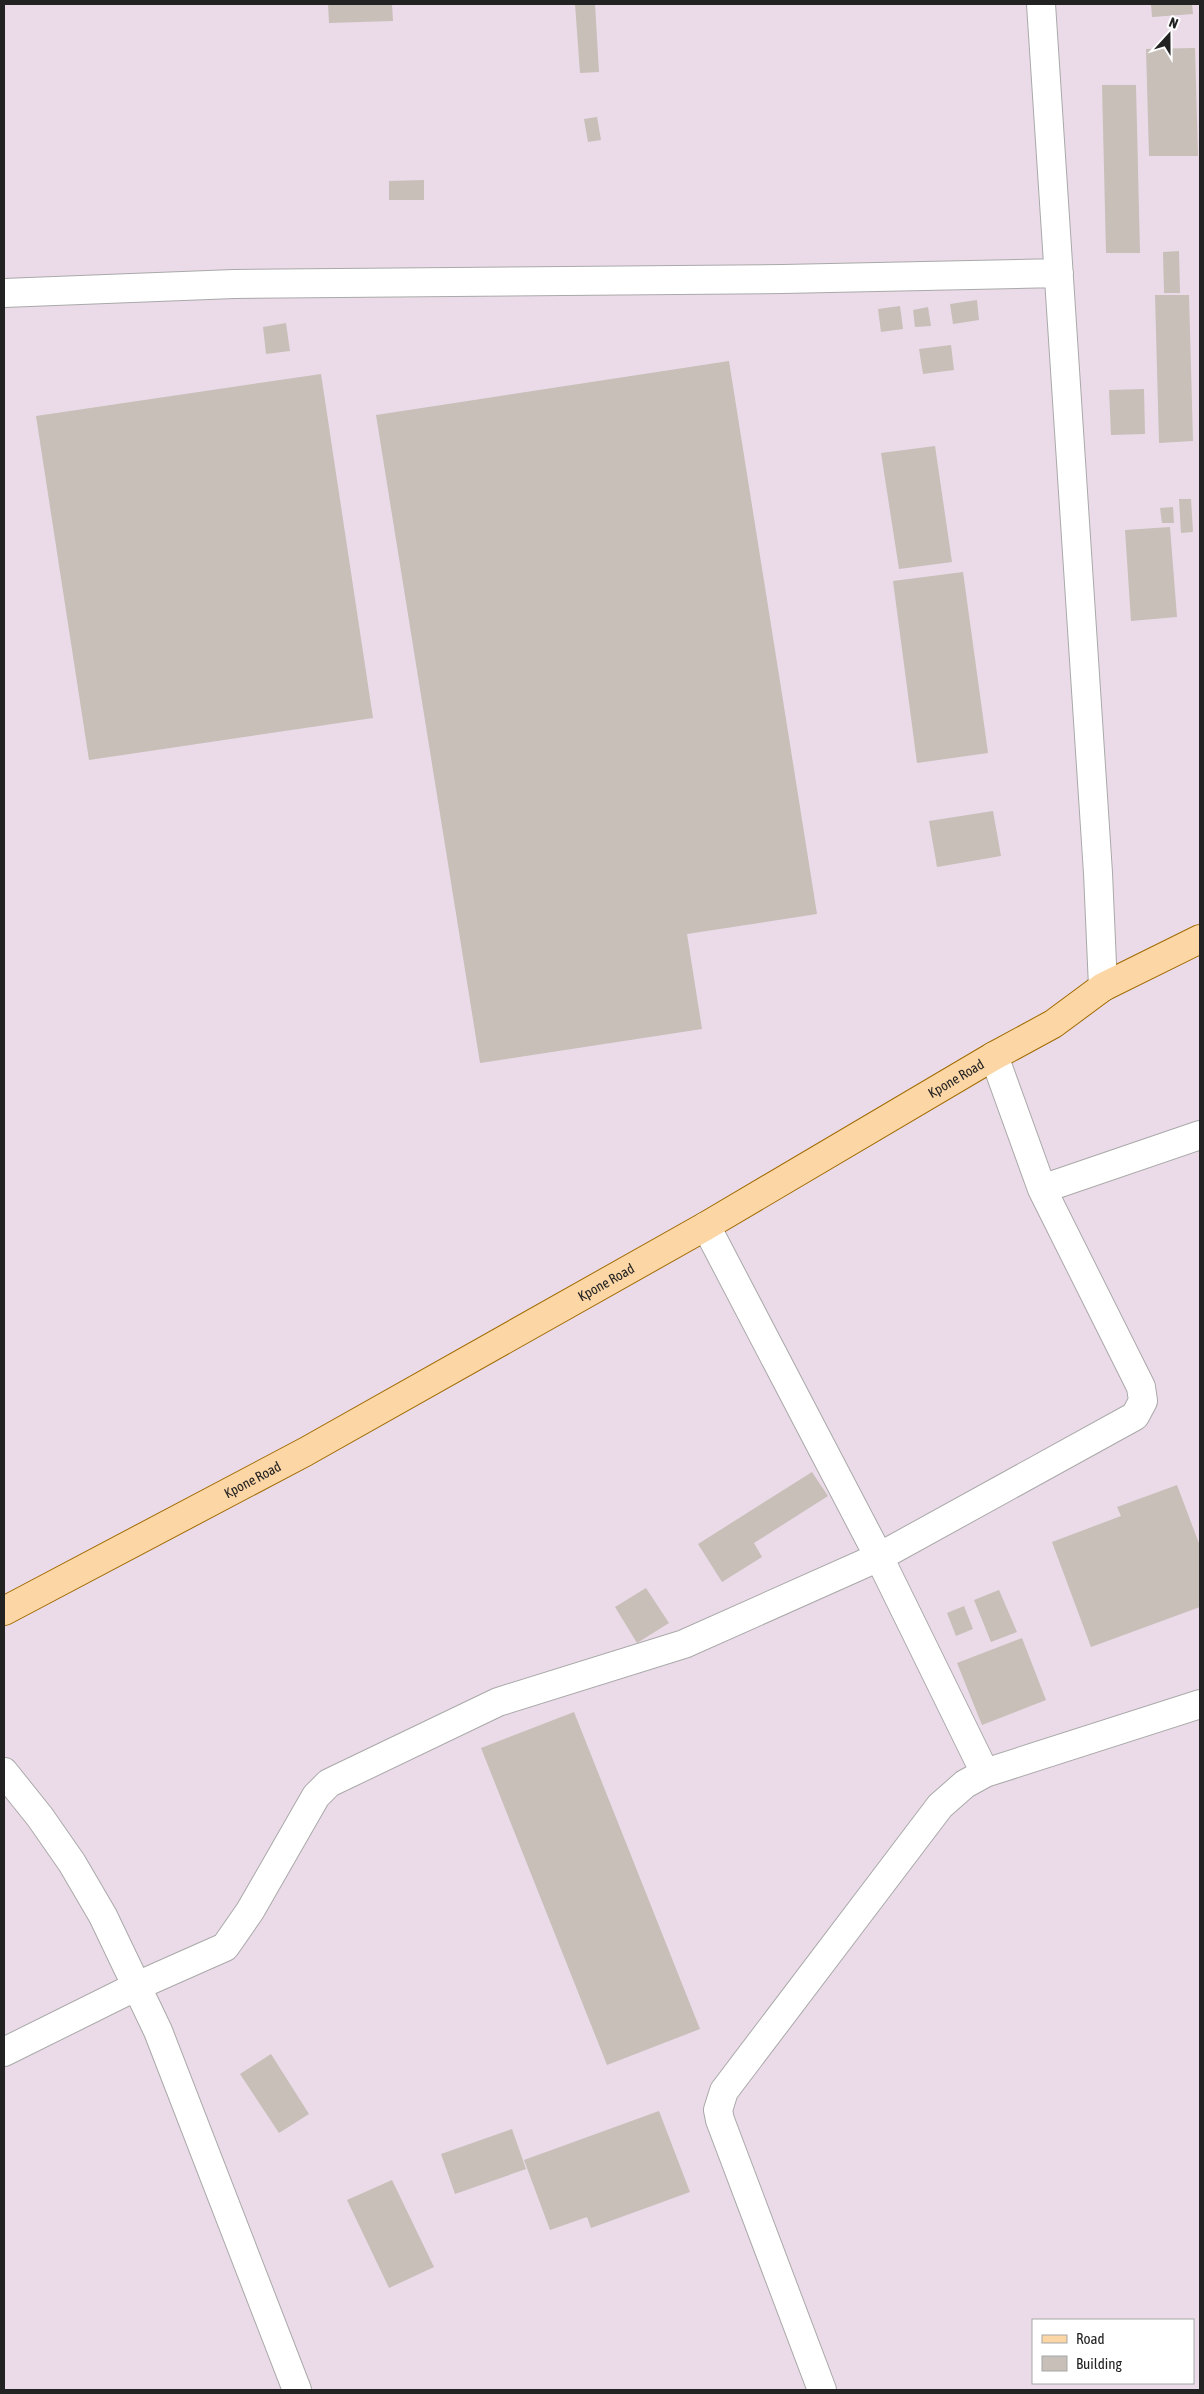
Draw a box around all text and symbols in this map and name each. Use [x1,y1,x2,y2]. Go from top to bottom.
north arrow [1144,10,1194,60]
text: N [1167,14,1180,32]
street label: Kpone Road [925,1056,987,1101]
street label: Kpone Road [575,1260,637,1304]
street label: Kpone Road [221,1458,284,1501]
legend [1032,2319,1194,2384]
text: Road [1076,2330,1105,2347]
text: Building [1076,2355,1122,2372]

